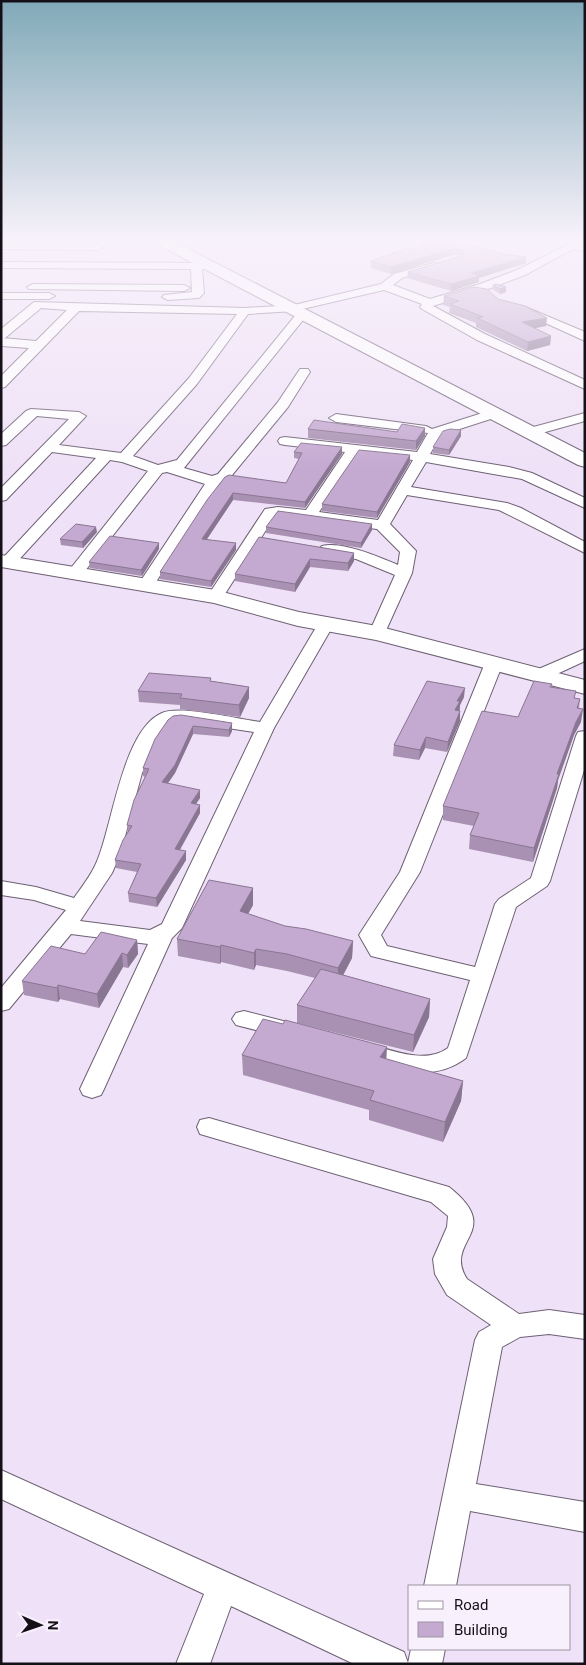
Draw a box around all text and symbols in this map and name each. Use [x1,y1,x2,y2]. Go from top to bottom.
legend [408,1585,571,1650]
text: Road [454,1596,488,1614]
north arrow [15,1600,65,1650]
text: N [45,1620,61,1631]
text: Building [454,1621,508,1639]

